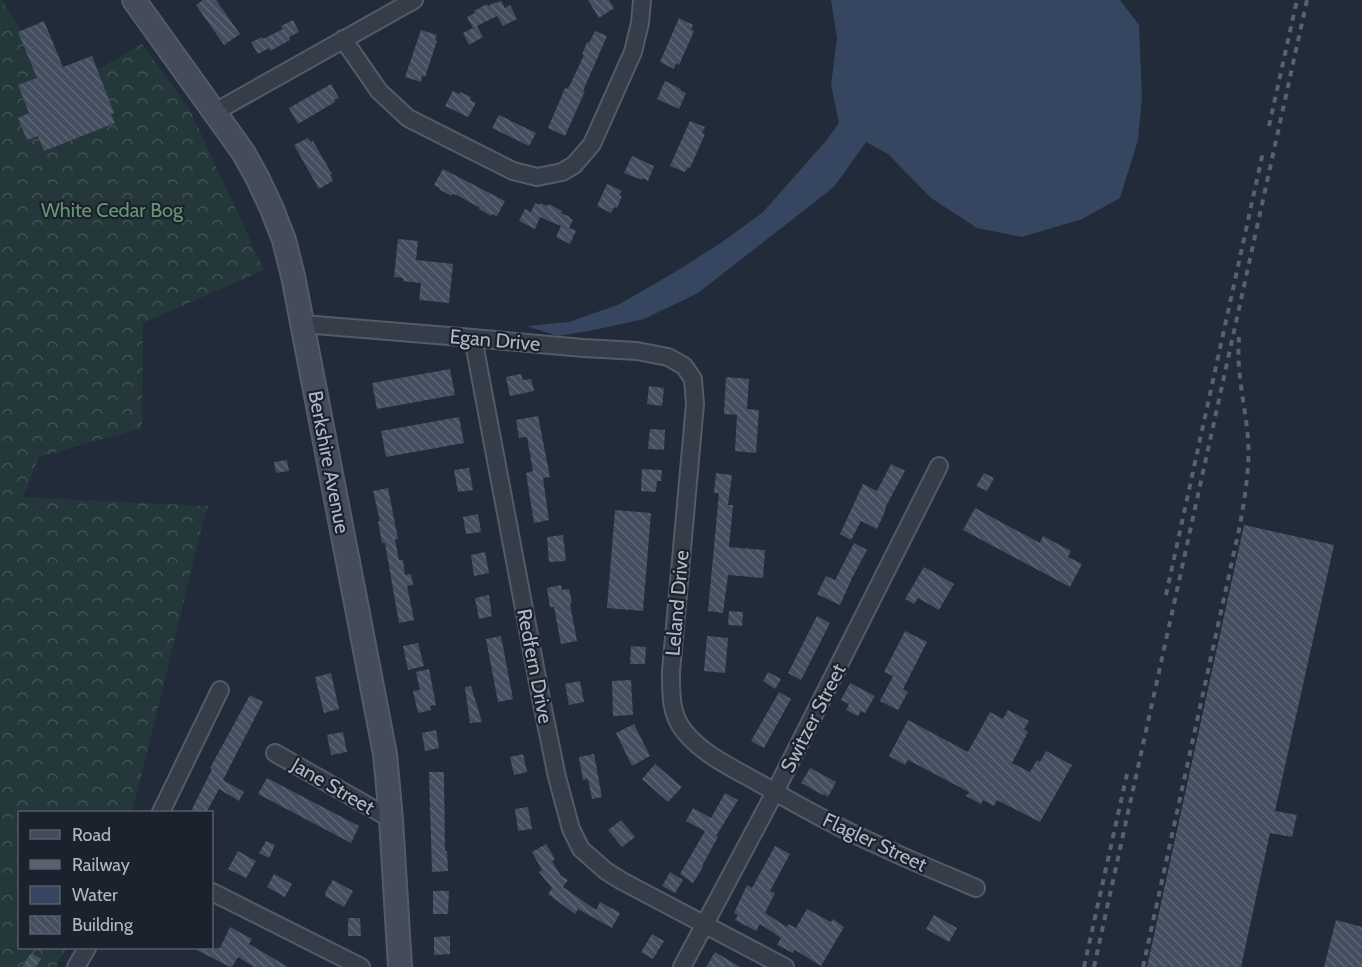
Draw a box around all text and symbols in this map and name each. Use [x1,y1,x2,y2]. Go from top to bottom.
park label: White Cedar Bog [41,198,184,222]
street label: Egan Drive [449,324,541,356]
street label: Berkshire Avenue [303,389,355,535]
street label: Leland Drive [660,549,694,657]
street label: Redfern Drive [512,607,558,725]
street label: Switzer Street [775,659,851,776]
street label: Jane Street [286,752,379,819]
street label: Flagler Street [819,807,931,877]
legend [18,811,213,949]
text: Road [72,824,111,846]
text: Railway [72,854,130,876]
text: Water [72,884,118,906]
text: Building [72,914,134,936]

